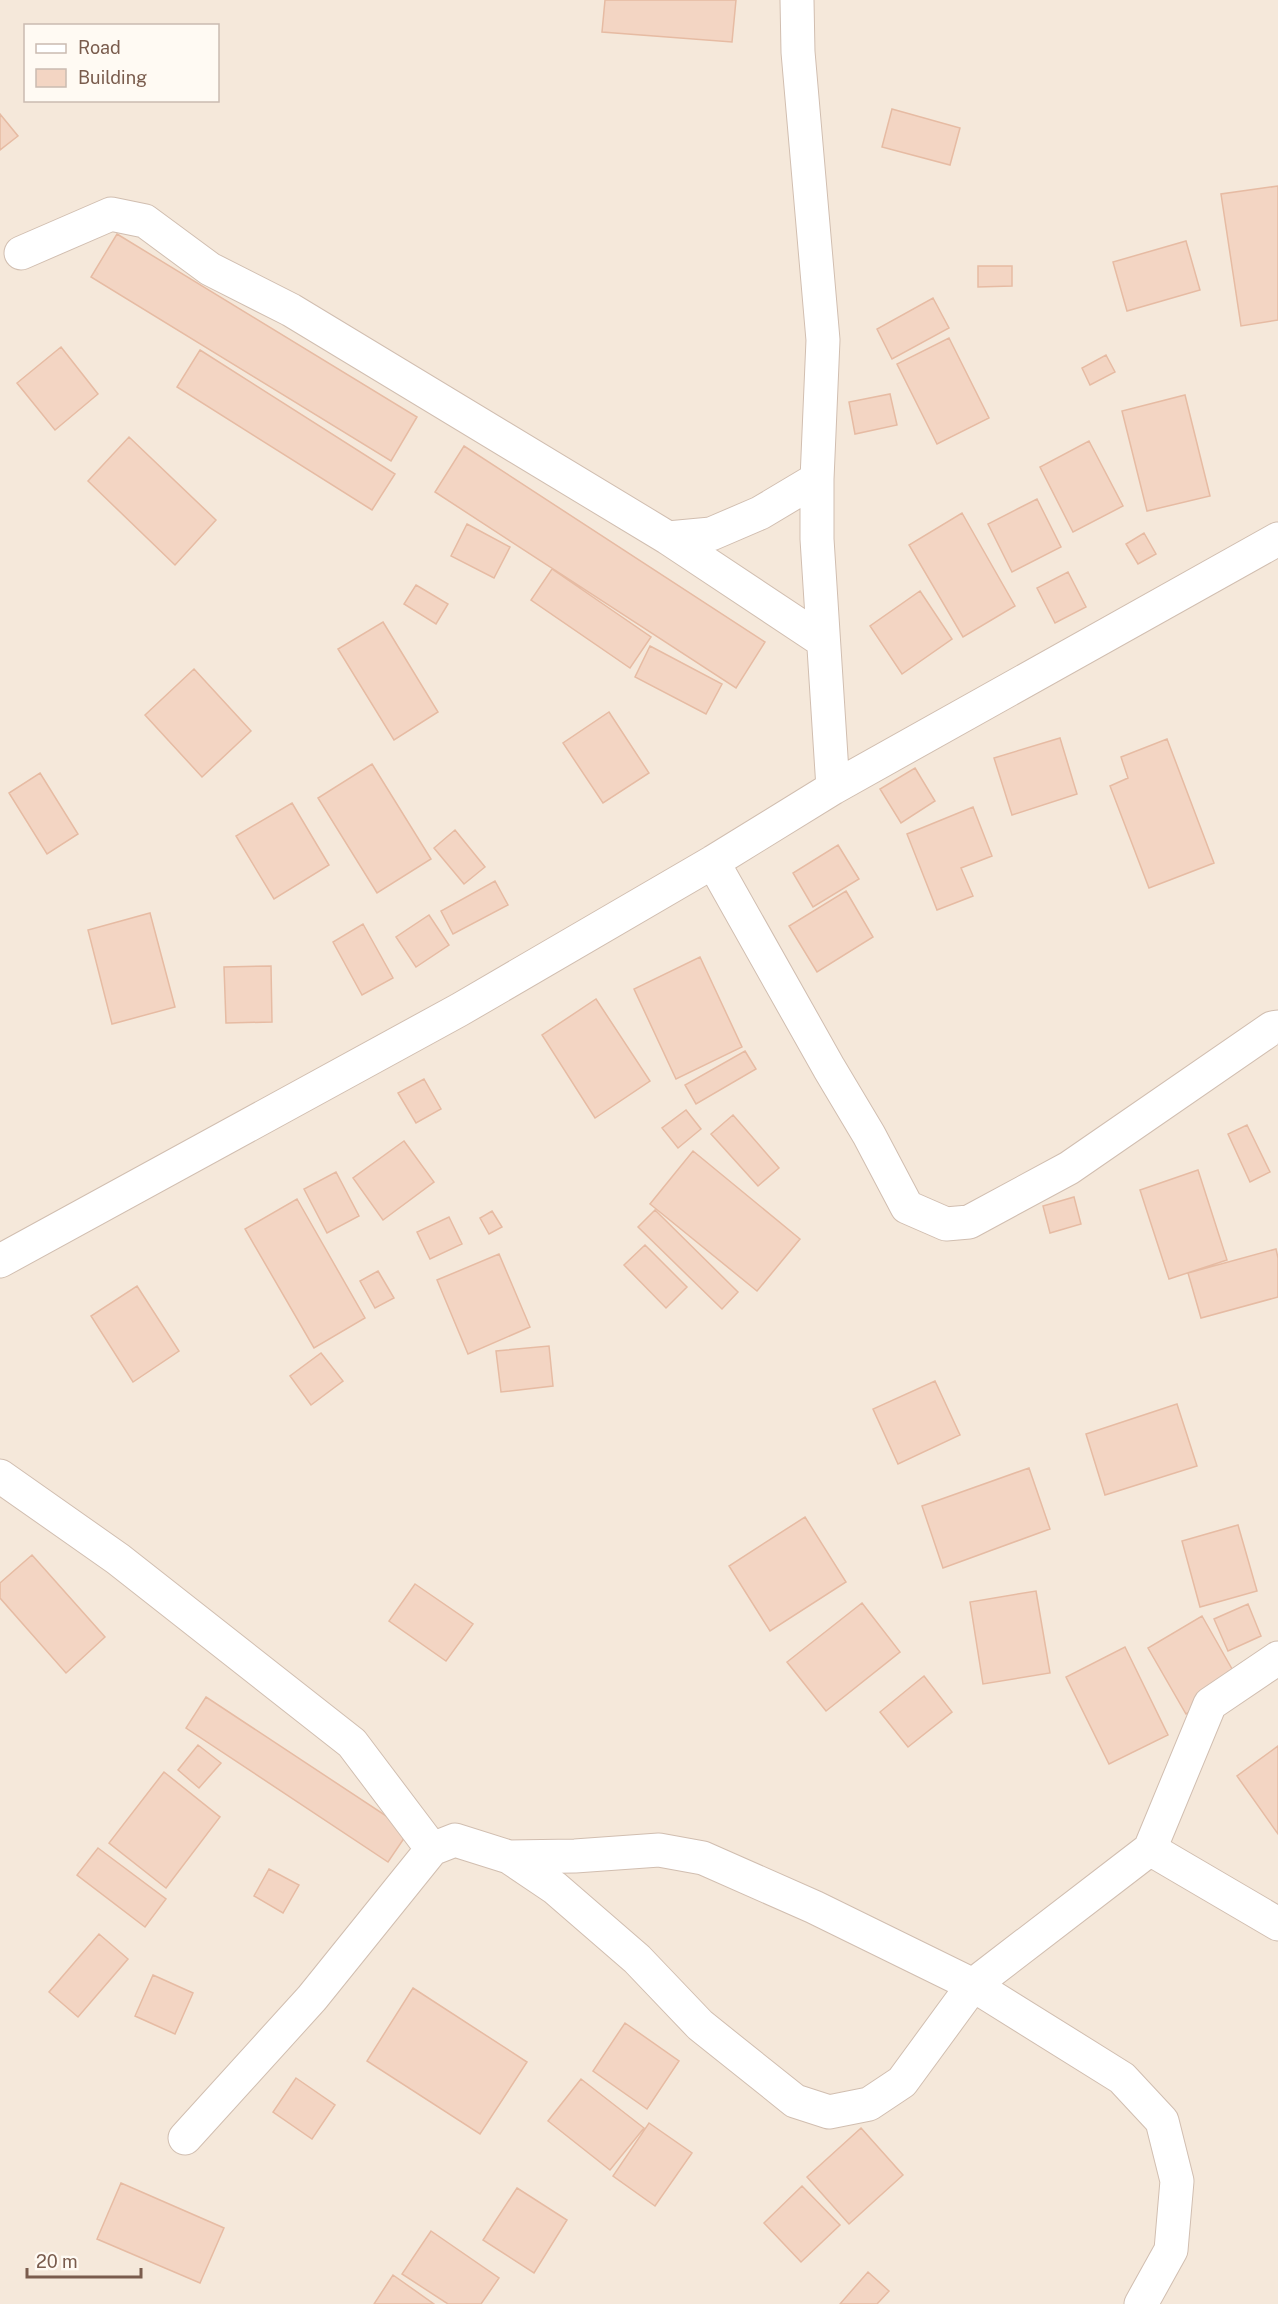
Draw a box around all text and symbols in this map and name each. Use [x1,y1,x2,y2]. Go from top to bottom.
legend [24,24,219,102]
text: Road [78,37,121,58]
text: Building [78,67,147,88]
scale bar [27,2241,141,2279]
text: 20 m [36,2251,78,2272]

